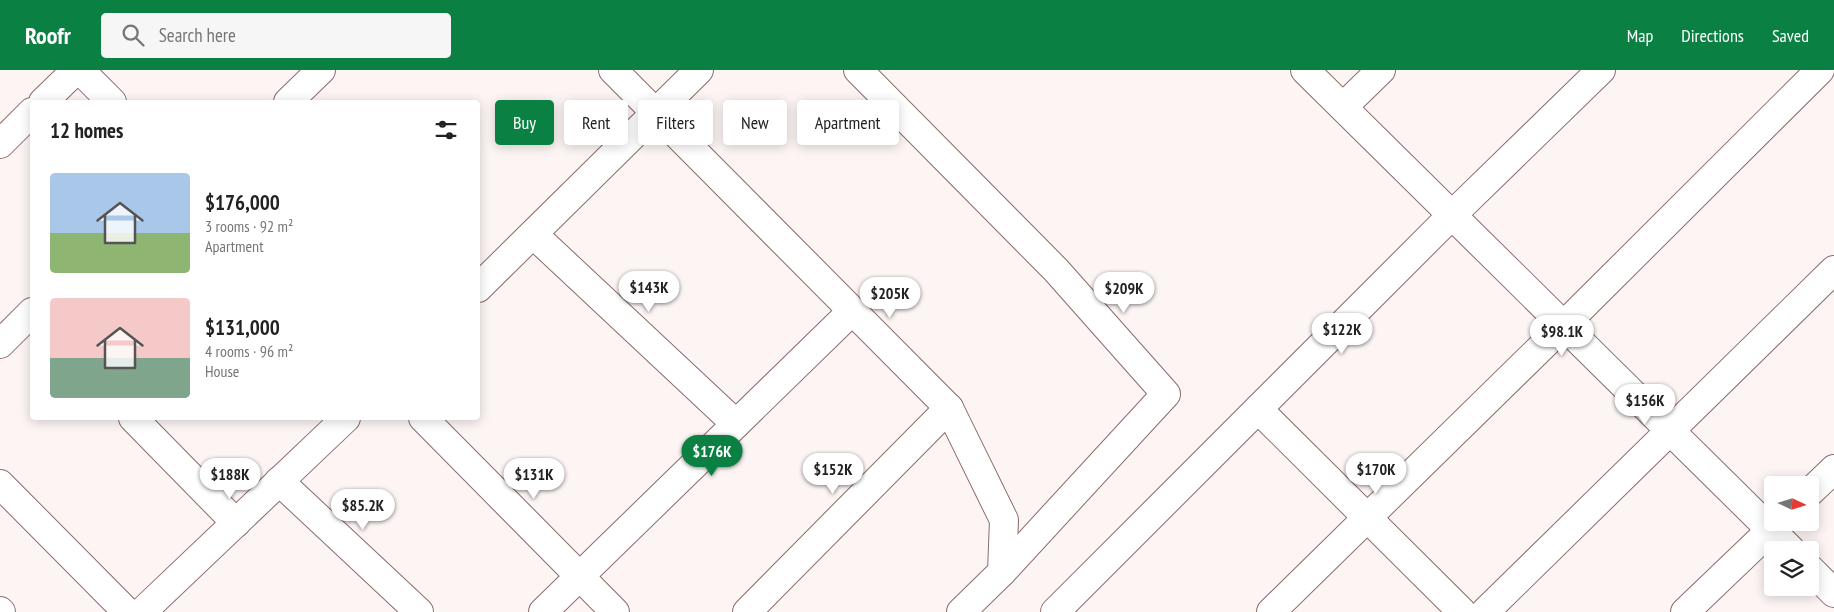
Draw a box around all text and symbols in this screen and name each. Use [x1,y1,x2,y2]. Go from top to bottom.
search box [101,13,451,58]
text: Roofr [25,20,71,51]
icon: search [119,21,147,49]
text: Search here [159,23,236,47]
text: Map [1627,24,1653,47]
text: Directions [1681,24,1744,47]
text: Saved [1772,24,1809,47]
chip: Buy [495,100,554,145]
chip: Rent [564,100,628,145]
chip: Filters [638,100,713,145]
chip: New [723,100,787,145]
chip: Apartment [797,100,899,145]
icon: filters [432,116,460,144]
text: 12 homes [50,117,123,144]
text: $176,000 [205,189,280,216]
icon: home [90,193,150,253]
text: 3 rooms · 92 m² [205,216,293,236]
text: Apartment [205,236,264,256]
pin: $143K [614,270,684,313]
pin: $209K [1089,272,1159,314]
pin: $205K [855,276,925,319]
text: $143K [630,277,668,297]
text: $209K [1105,278,1143,298]
text: $205K [871,283,909,303]
pin: $122K [1307,312,1377,355]
text: $131,000 [205,314,280,341]
pin: $98.1K [1521,314,1603,357]
icon: home [90,318,150,378]
text: $122K [1323,319,1361,339]
text: $98.1K [1541,321,1583,341]
text: 4 rooms · 96 m² [205,341,293,361]
text: House [205,361,239,381]
pin: $156K [1610,384,1680,426]
text: $156K [1626,390,1664,410]
pin: $176K [677,434,747,477]
text: $176K [693,441,731,461]
pin: $152K [798,452,868,495]
pin: $170K [1341,452,1411,495]
pin: $188K [195,458,265,500]
pin: $131K [499,458,569,500]
text: $152K [814,459,852,479]
text: $170K [1357,459,1395,479]
text: $188K [211,464,249,484]
text: $131K [515,464,553,484]
north arrow [1764,476,1819,531]
map controls [1764,476,1819,596]
pin: $85.2K [322,488,404,531]
text: $85.2K [342,495,384,515]
button: layers [1764,541,1819,596]

